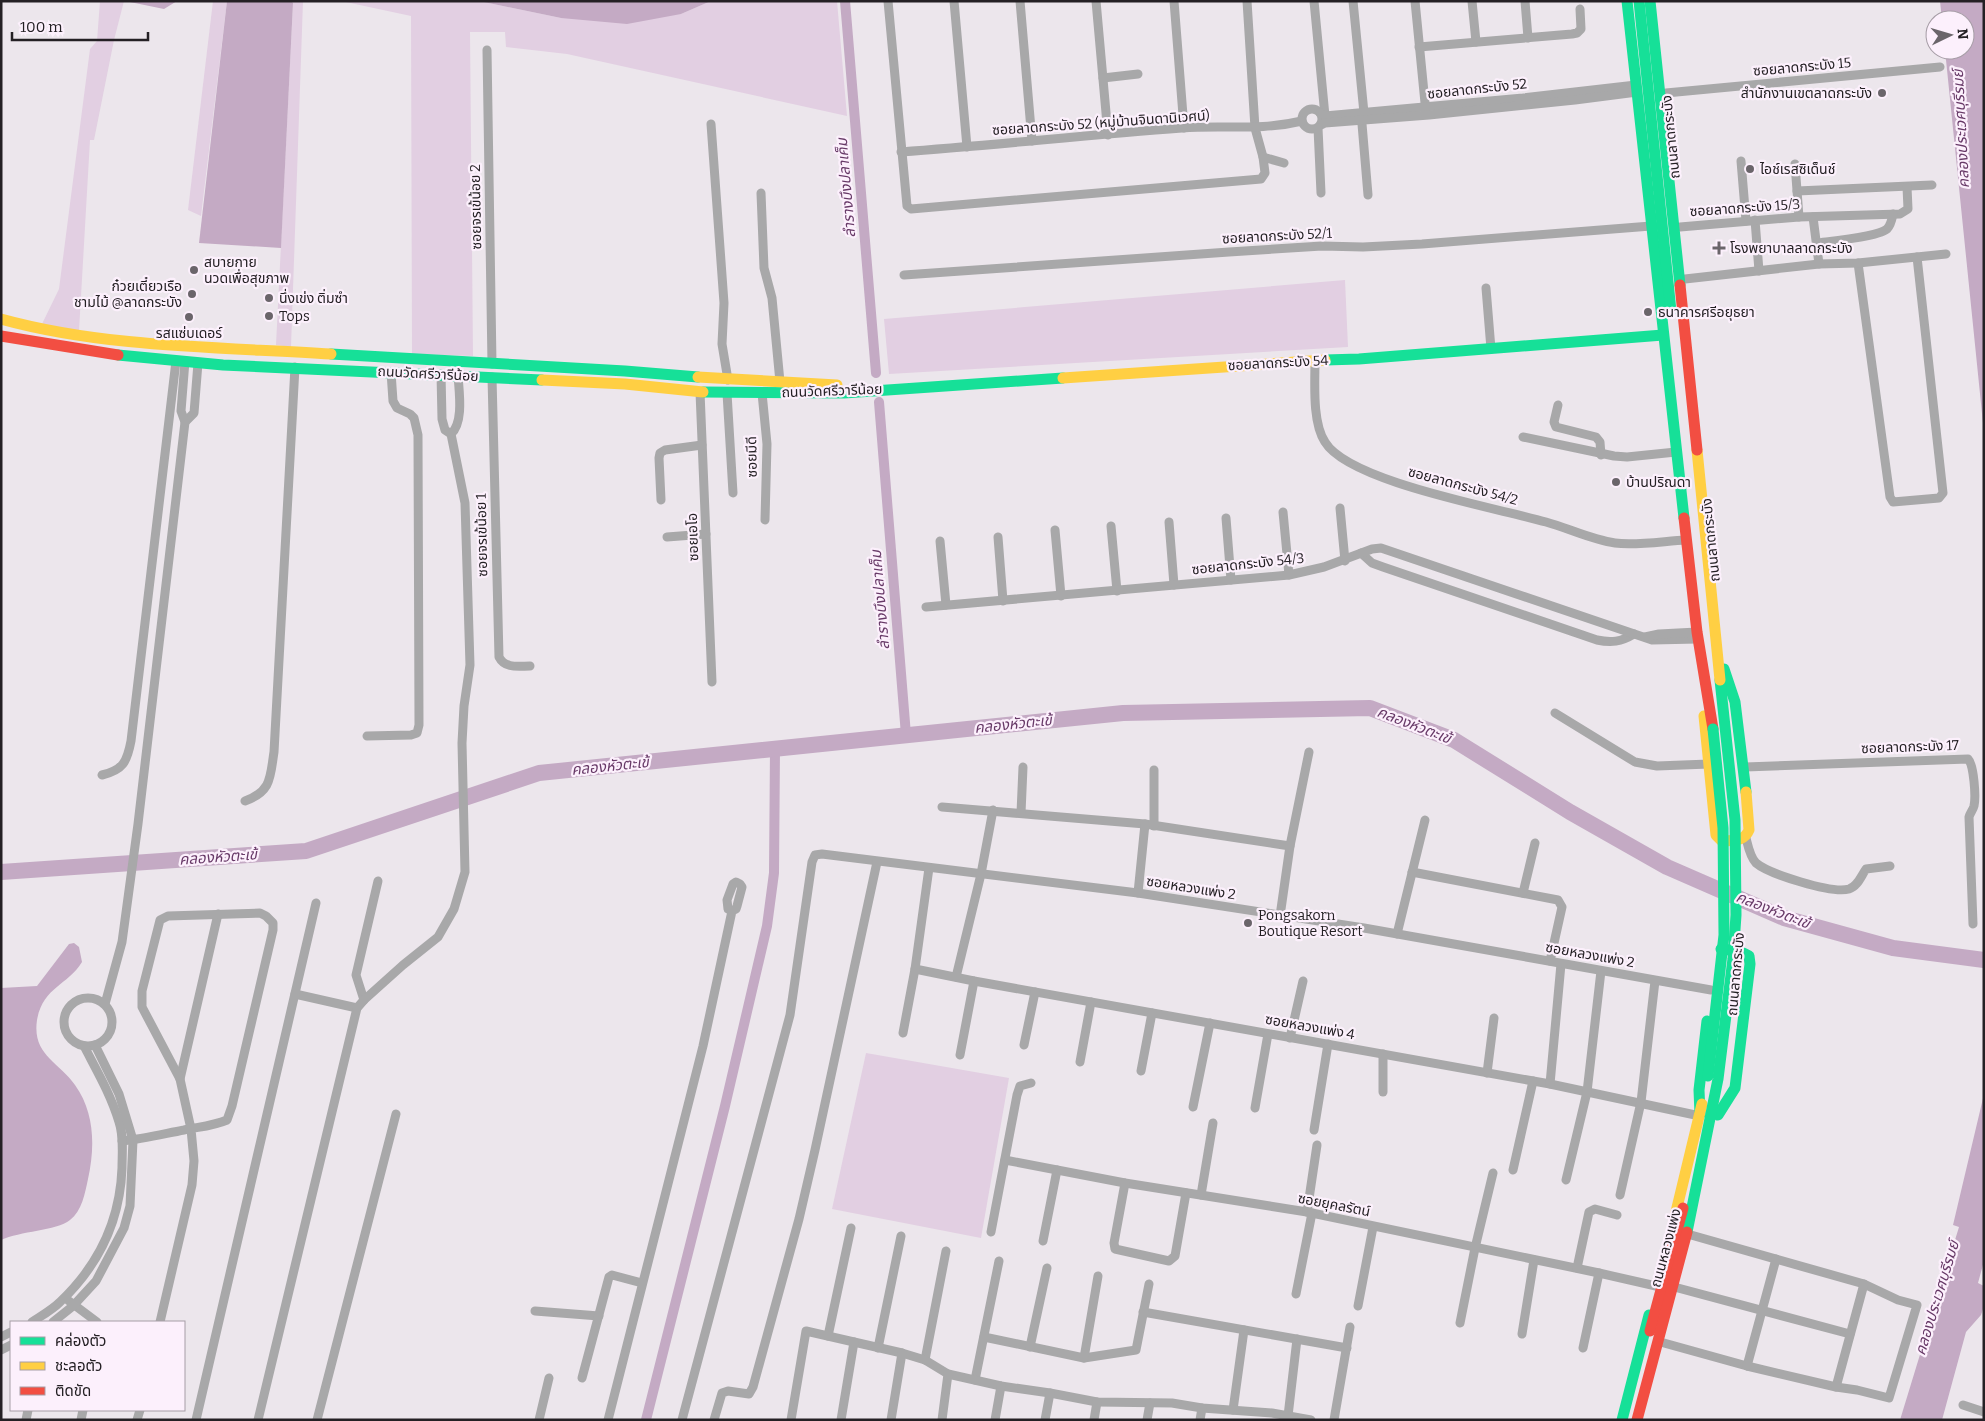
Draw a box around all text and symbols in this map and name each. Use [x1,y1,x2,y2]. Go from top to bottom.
scale bar [12,10,149,42]
north arrow [1925,10,1975,60]
text: 100 m [20,18,63,36]
text: N [1954,28,1971,40]
street label: ซอยลาดกระบัง 15 [1752,54,1852,80]
water label: คลองประเวศบุรีรมย์ [1949,66,1973,189]
street label: ซอยลาดกระบัง 52 [1426,75,1528,103]
place label: สำนักงานเขตลาดกระบัง [1741,85,1872,102]
marker: สำนักงานเขตลาดกระบัง [1876,87,1888,99]
street label: ถนนลาดกระบัง [1658,94,1684,180]
street label: ซอยลาดกระบัง 52 (หมู่บ้านจินดานิเวศน์) [992,107,1210,139]
water label: ลำรางบึงปลาเค็ม [833,136,859,238]
place label: ไอช์เรสซิเด็นช์ [1759,161,1836,178]
marker: ไอช์เรสซิเด็นช์ [1744,163,1756,175]
street label: ซอยจรเข้น้อย 2 [467,164,485,250]
street label: ซอยลาดกระบัง 15/3 [1689,196,1801,220]
street label: ซอยลาดกระบัง 52/1 [1222,225,1333,247]
place label: โรงพยาบาลลาดกระบัง [1730,240,1853,257]
marker: โรงพยาบาลลาดกระบัง [1712,241,1726,255]
place label: สบายกาย นวดเพื่อสุขภาพ [204,254,290,287]
marker: สบายกาย นวดเพื่อสุขภาพ [188,264,200,276]
place label: ก๋วยเตี๋ยวเรือ ชามไม้ @ลาดกระบัง [74,276,182,311]
marker: ก๋วยเตี๋ยวเรือ ชามไม้ @ลาดกระบัง [186,288,198,300]
place label: นึ่งเข่ง ติ่มซำ [279,288,348,307]
marker: นึ่งเข่ง ติ่มซำ [263,292,275,304]
place label: ธนาคารศรีอยุธยา [1658,304,1755,321]
marker: ธนาคารศรีอยุธยา [1642,306,1654,318]
place label: Tops [279,308,310,325]
marker: Tops [263,310,275,322]
marker: รสแซ่บเดอร์ [183,311,195,323]
place label: รสแซ่บเดอร์ [156,325,223,342]
street label: ซอยลาดกระบัง 54 [1227,352,1329,374]
street label: ถนนวัดศรีวารีน้อย [377,363,479,385]
street label: ถนนวัดศรีวารีน้อย [781,381,883,401]
street label: ซอยมีดี [743,436,761,478]
street label: ซอยลาดกระบัง 54/2 [1406,463,1520,509]
place label: บ้านปริณดา [1626,474,1691,491]
marker: บ้านปริณดา [1610,476,1622,488]
street label: ซอยจรเข้น้อย 1 [473,493,491,577]
street label: ถนนลาดกระบัง [1698,497,1724,583]
street label: ซอยเอโอ [684,513,702,561]
water label: ลำรางบึงปลาเค็ม [867,548,893,650]
street label: ซอยลาดกระบัง 54/3 [1191,550,1305,578]
water label: คลองหัวตะเข้ [1375,703,1455,748]
water label: คลองหัวตะเข้ [973,711,1055,737]
street label: ซอยลาดกระบัง 17 [1861,737,1959,757]
water label: คลองหัวตะเข้ [570,753,652,779]
water label: คลองหัวตะเข้ [179,845,259,869]
street label: ซอยหลวงแพ่ง 2 [1145,873,1237,903]
water label: คลองหัวตะเข้ [1734,888,1814,933]
place label: Pongsakorn Boutique Resort [1258,907,1363,940]
marker: Pongsakorn Boutique Resort [1242,917,1254,929]
street label: ถนนลาดกระบัง [1724,931,1748,1017]
street label: ซอยหลวงแพ่ง 2 [1544,939,1636,971]
street label: ซอยหลวงแพ่ง 4 [1264,1011,1356,1043]
street label: ซอยยุคลรัตน์ [1296,1190,1372,1220]
street label: ถนนหลวงแพ่ง [1647,1207,1685,1289]
water label: คลองประเวศบุรีรมย์ [1911,1236,1964,1357]
legend [10,1321,185,1411]
text: คล่องตัว [55,1332,106,1350]
text: ชะลอตัว [55,1357,102,1375]
text: ติดขัด [55,1382,91,1400]

